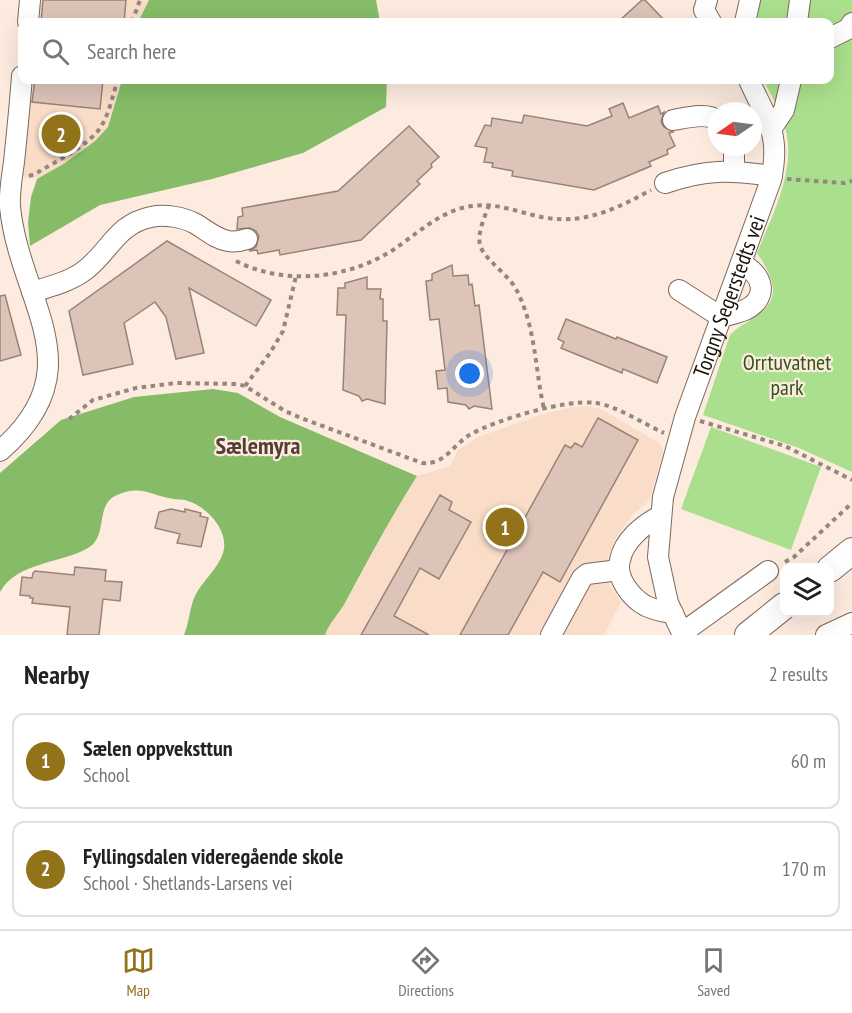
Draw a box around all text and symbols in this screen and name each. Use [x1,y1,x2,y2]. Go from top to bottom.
search box [18,18,834,84]
icon: search [39,35,72,68]
text: Search here [87,37,176,65]
north arrow [708,102,762,156]
pin: 2 [42,112,80,156]
street label: Torgny Segerstedts vei [687,212,771,381]
park label: Orrtuvatnet park [743,348,831,401]
your location [455,359,484,388]
district label: Sælemyra [216,430,300,461]
pin: 1 [486,504,524,550]
map controls [780,563,834,617]
button: layers [780,563,834,617]
text: Nearby [24,658,89,691]
text: 2 results [769,661,828,687]
text: Sælen oppveksttun [83,734,233,762]
text: 1 [41,748,50,774]
text: 60 m [791,748,826,774]
text: School [83,762,129,788]
text: Fyllingsdalen videregående skole [83,842,343,870]
text: 2 [41,856,50,882]
text: 170 m [782,856,826,882]
text: School · Shetlands-Larsens vei [83,870,293,896]
tab: Map [122,944,155,1000]
tab: Directions [398,944,454,1000]
tab: Saved [697,944,730,1000]

